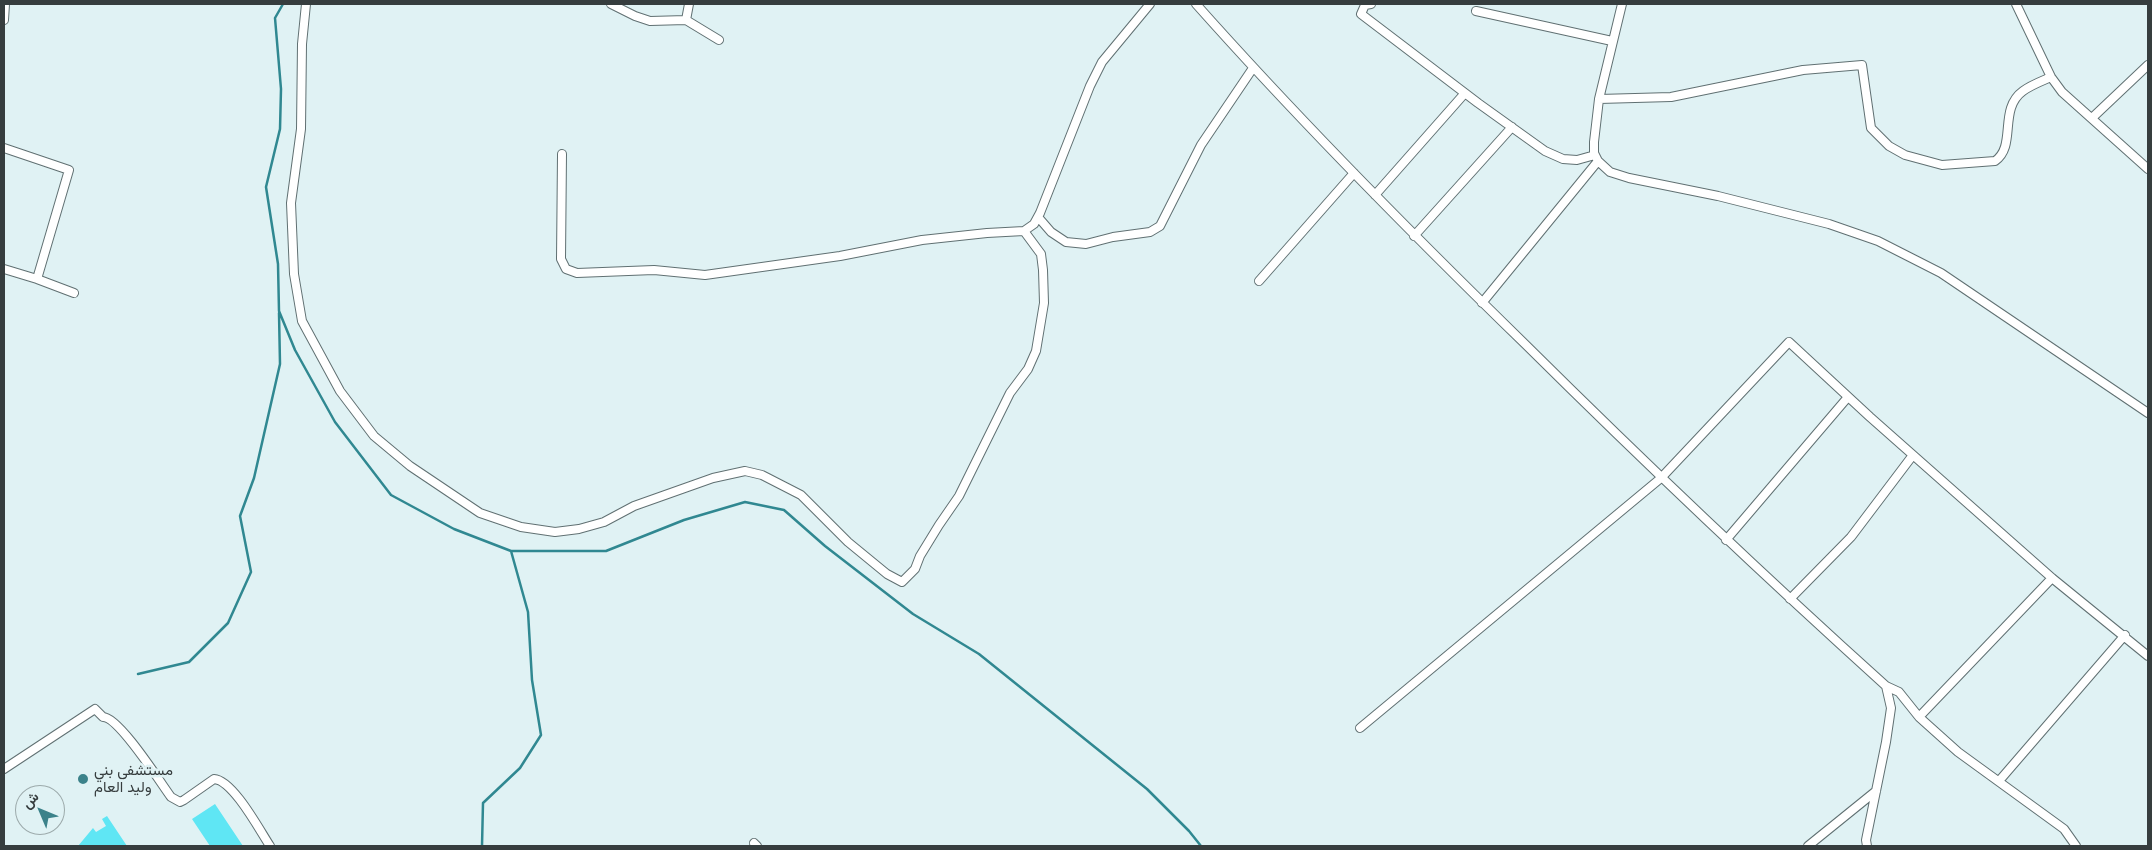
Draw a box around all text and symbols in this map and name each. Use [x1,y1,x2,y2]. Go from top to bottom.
place label: مستشفى بني وليد العام [94,761,173,796]
marker: مستشفى بني وليد العام [76,772,90,786]
north arrow [15,785,65,835]
text: ش [18,788,42,812]

